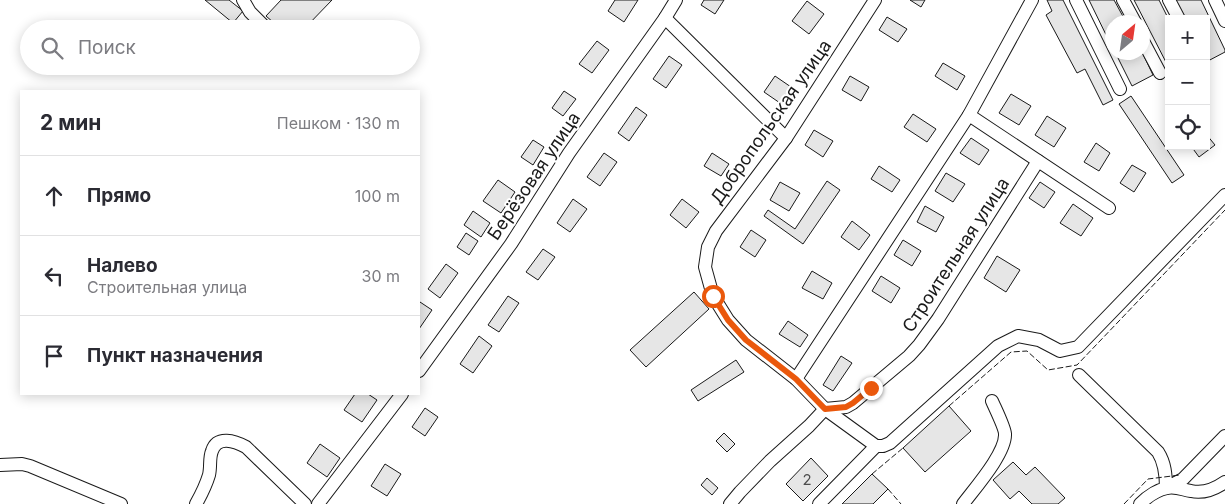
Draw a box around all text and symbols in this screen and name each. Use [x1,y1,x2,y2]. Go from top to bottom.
north arrow [1105,15,1150,60]
map controls [1165,15,1210,150]
button: + [1165,15,1210,60]
search box [20,20,420,75]
icon: search [38,34,66,62]
street label: Добропольская улица [706,35,835,208]
text: Поиск [78,36,136,59]
button: − [1165,60,1210,105]
button: locate [1165,105,1210,150]
street label: Берёзовая улица [483,108,584,244]
text: 2 мин [40,110,101,135]
text: Пешком · 130 m [277,113,400,133]
street label: Строительная улица [898,173,1013,336]
icon: ahead [40,182,68,210]
text: Прямо [87,184,151,207]
text: 100 m [355,186,400,206]
text: Налево [87,254,158,277]
icon: left [40,262,68,290]
text: 30 m [362,266,400,286]
text: Строительная улица [87,277,247,297]
route start [702,285,725,308]
icon: arrive [40,342,68,370]
text: Пункт назначения [87,344,263,367]
route end [860,377,883,400]
house number: 2 [802,470,812,489]

